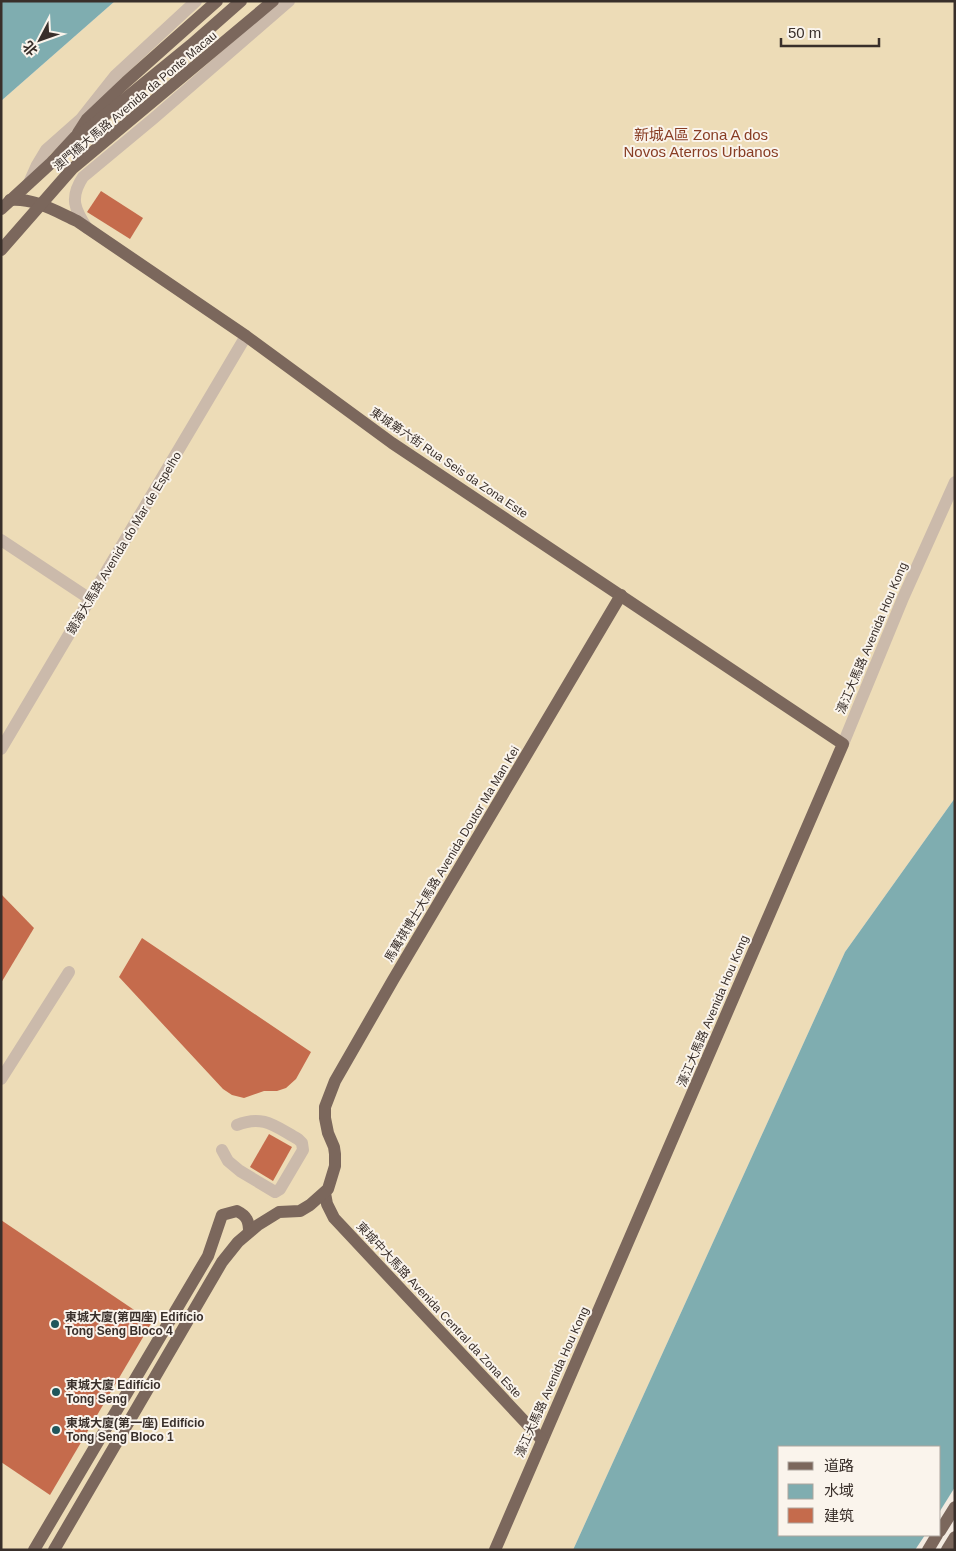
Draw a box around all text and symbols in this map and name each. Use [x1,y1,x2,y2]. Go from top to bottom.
north arrow [15,15,65,65]
scale bar [781,15,878,47]
text: 50 m [788,24,821,41]
street label: 澳門橋大馬路 Avenida da Ponte Macau [50,28,220,174]
text: 北 [20,38,41,59]
district label: 新城A區 Zona A dos Novos Aterros Urbanos [623,126,779,160]
street label: 東城第六街 Rua Seis da Zona Este [368,405,531,521]
street label: 鏡海大馬路 Avenida do Mar de Espelho [64,449,184,637]
street label: 濠江大馬路 Avenida Hou Kong [834,560,910,716]
street label: 馬萬祺博士大馬路 Avenida Doutor Ma Man Kei [382,744,522,964]
street label: 濠江大馬路 Avenida Hou Kong [675,933,751,1089]
street label: 東城中大馬路 Avenida Central da Zona Este [354,1219,525,1401]
street label: 濠江大馬路 Avenida Hou Kong [512,1305,592,1459]
place label: 東城大廈(第四座) Edifício Tong Seng Bloco 4 [65,1310,204,1338]
marker: 東城大廈(第四座) Edifício Tong Seng Bloco 4 [49,1318,61,1330]
place label: 東城大廈 Edifício Tong Seng [66,1378,161,1406]
marker: 東城大廈 Edifício Tong Seng [50,1386,62,1398]
place label: 東城大廈(第一座) Edifício Tong Seng Bloco 1 [66,1416,205,1444]
marker: 東城大廈(第一座) Edifício Tong Seng Bloco 1 [50,1424,62,1436]
legend [778,1446,941,1536]
text: 道路 [824,1457,854,1474]
text: 水域 [824,1482,854,1499]
text: 建筑 [824,1507,854,1524]

